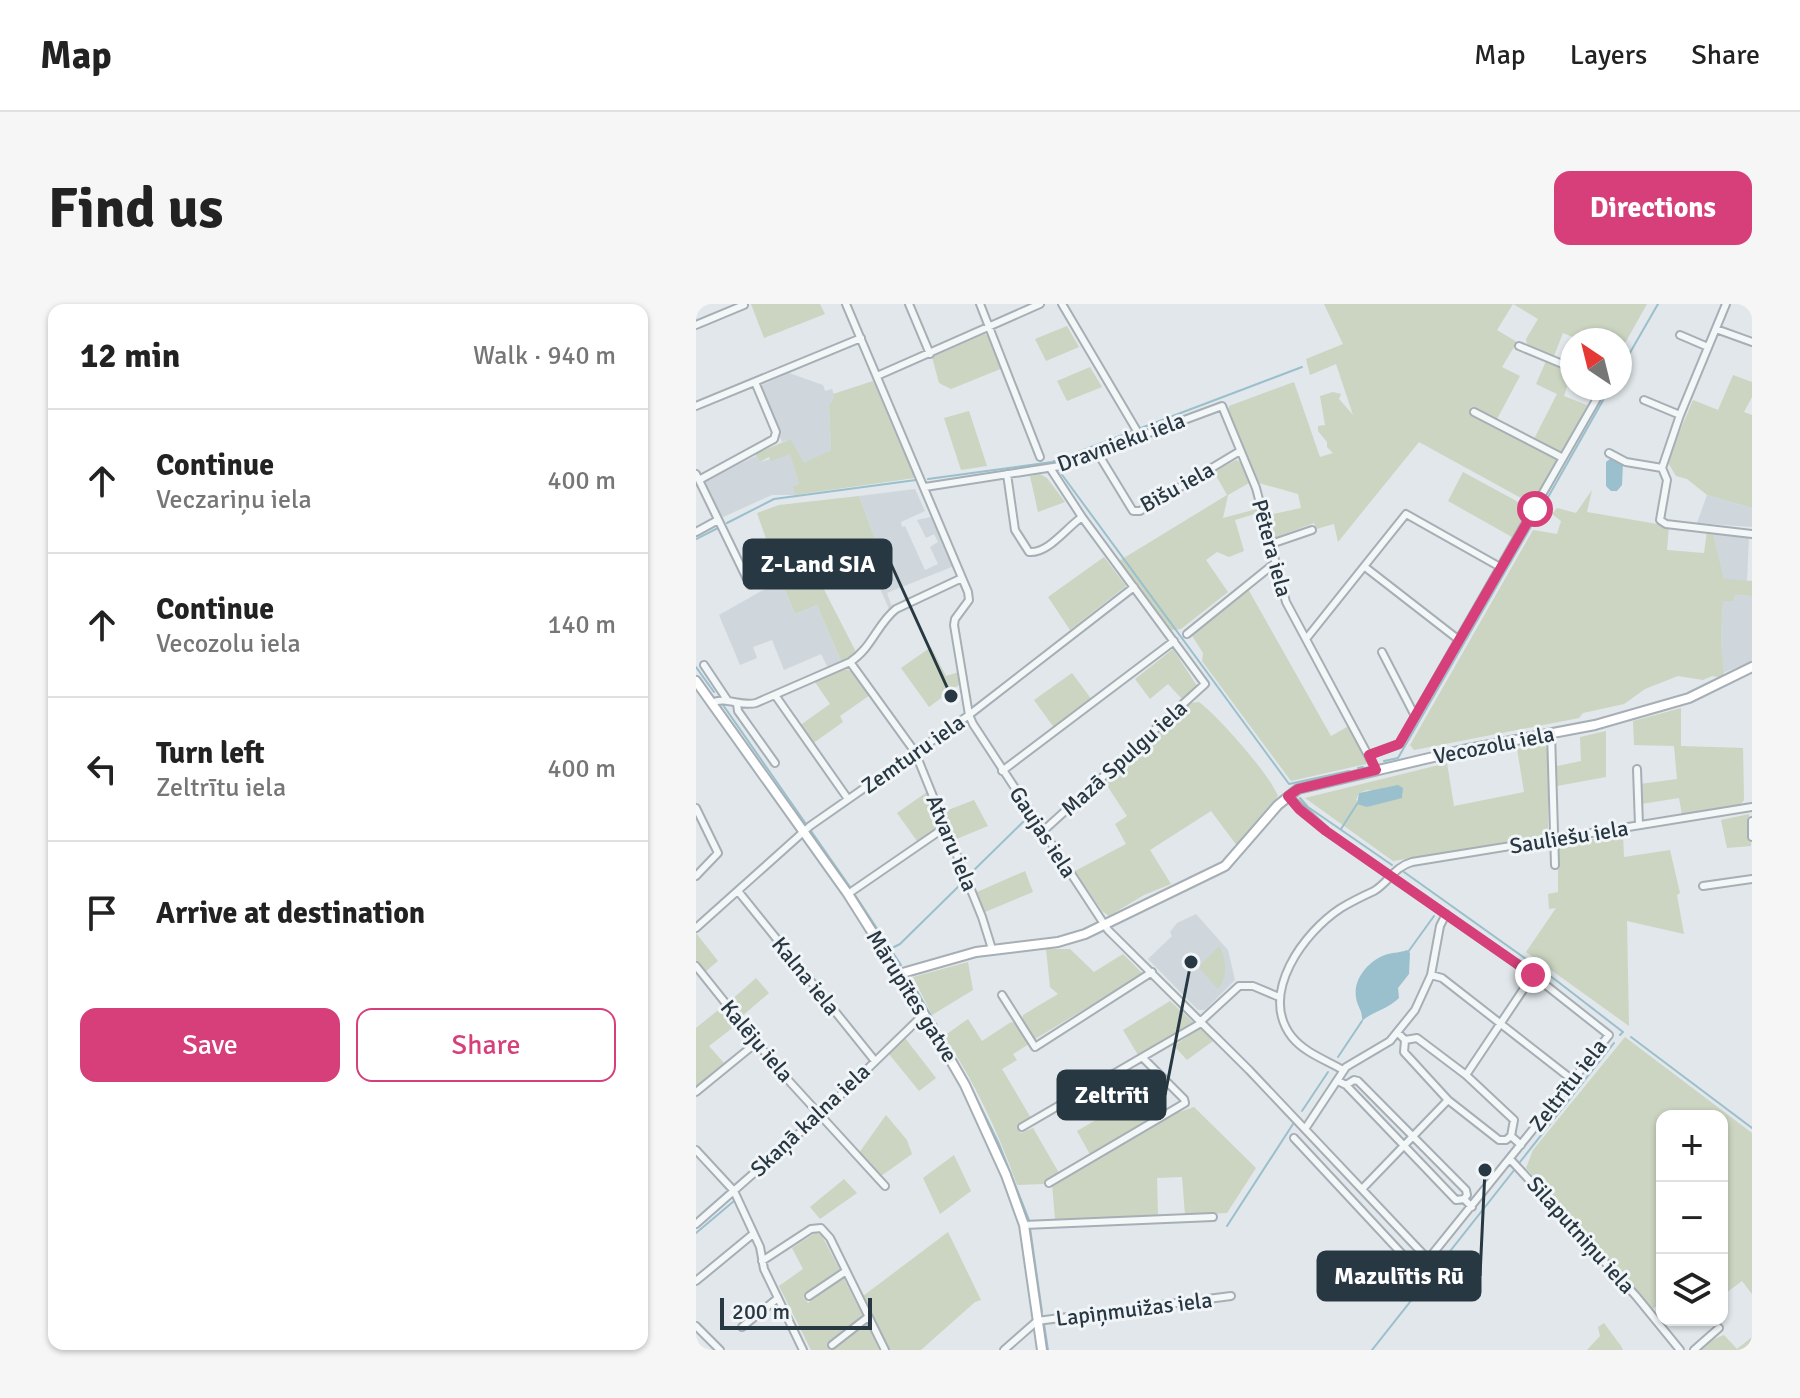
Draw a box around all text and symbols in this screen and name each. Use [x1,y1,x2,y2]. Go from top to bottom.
text: Map [40,32,112,79]
text: Map [1474,38,1526,72]
text: Layers [1570,38,1647,72]
text: Share [1691,38,1760,72]
button: Directions [1554,171,1752,245]
text: Find us [48,174,223,243]
north arrow [1560,328,1632,400]
text: 12 min [80,335,180,377]
text: Walk · 940 m [473,340,616,372]
street label: Dravnieku iela [1053,406,1189,478]
text: Continue [156,447,274,484]
street label: Bišu iela [1135,456,1219,518]
icon: ahead [80,459,124,503]
text: 400 m [547,465,616,497]
text: Veczariņu iela [156,484,312,516]
route start [1517,491,1553,527]
street label: Pētera iela [1246,496,1298,600]
callout: Z-Land SIA [744,540,891,588]
text: Z-Land SIA [761,549,876,579]
text: Continue [156,591,274,628]
icon: ahead [80,603,124,647]
text: 140 m [547,609,616,641]
text: Vecozolu iela [156,628,301,660]
street label: Mazā Spulgu iela [1055,694,1193,822]
street label: Zemturu iela [856,709,970,799]
street label: Vecozolu iela [1431,720,1557,770]
text: Turn left [156,735,265,772]
icon: left [80,747,124,791]
text: 400 m [547,753,616,785]
text: Zeltrītu iela [156,772,286,804]
street label: Gaujas iela [1003,781,1083,883]
street label: Atvaru iela [920,791,984,895]
street label: Sauliešu iela [1508,814,1630,860]
icon: arrive [80,891,124,935]
text: Arrive at destination [156,895,425,932]
street label: Mārupītes gatve [861,925,963,1067]
street label: Kalna iela [766,931,846,1021]
route end [1515,957,1551,993]
street label: Kalēju iela [715,994,799,1088]
button: Save [80,1008,340,1082]
button: Share [356,1008,616,1082]
street label: Zeltrītu iela [1523,1033,1613,1137]
street label: Skaņā kalna iela [745,1058,875,1182]
callout: Zeltrīti [1058,1071,1165,1119]
text: Zeltrīti [1075,1080,1149,1110]
map controls [1656,1110,1728,1326]
button: + [1656,1110,1728,1182]
street label: Silaputniņu iela [1521,1171,1641,1299]
button: − [1656,1182,1728,1254]
callout: Mazulītis Rū [1318,1252,1480,1300]
button: layers [1656,1254,1728,1326]
text: Mazulītis Rū [1334,1261,1464,1291]
street label: Lapiņmuižas iela [1054,1286,1214,1332]
scale bar [720,1294,872,1330]
text: 200 m [732,1298,790,1325]

